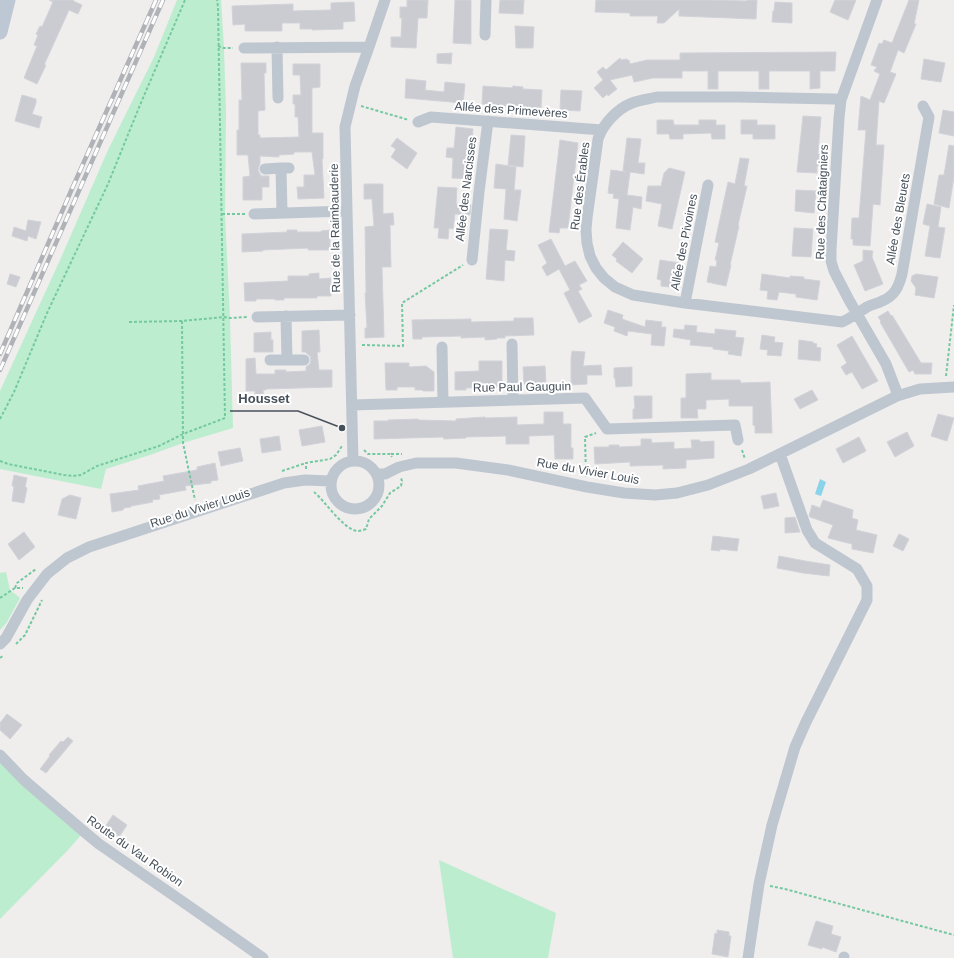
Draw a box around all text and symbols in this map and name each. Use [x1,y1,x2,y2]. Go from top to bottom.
street label: Allée des Primevères [454,99,568,121]
street label: Allée des Narcisses [453,136,479,242]
street label: Rue des Érables [567,141,592,231]
street label: Rue des Châtaigniers [813,144,831,260]
street label: Rue de la Raimbauderie [327,163,343,293]
street label: Allée des Bleuets [883,172,913,266]
street label: Allée des Pivoines [668,193,700,291]
street label: Rue Paul Gauguin [473,379,571,395]
callout: Housset [230,386,298,411]
text: Housset [238,391,290,406]
street label: Rue du Vivier Louis [536,455,640,487]
street label: Rue du Vivier Louis [148,485,252,531]
street label: Route du Vau Robion [84,813,186,889]

